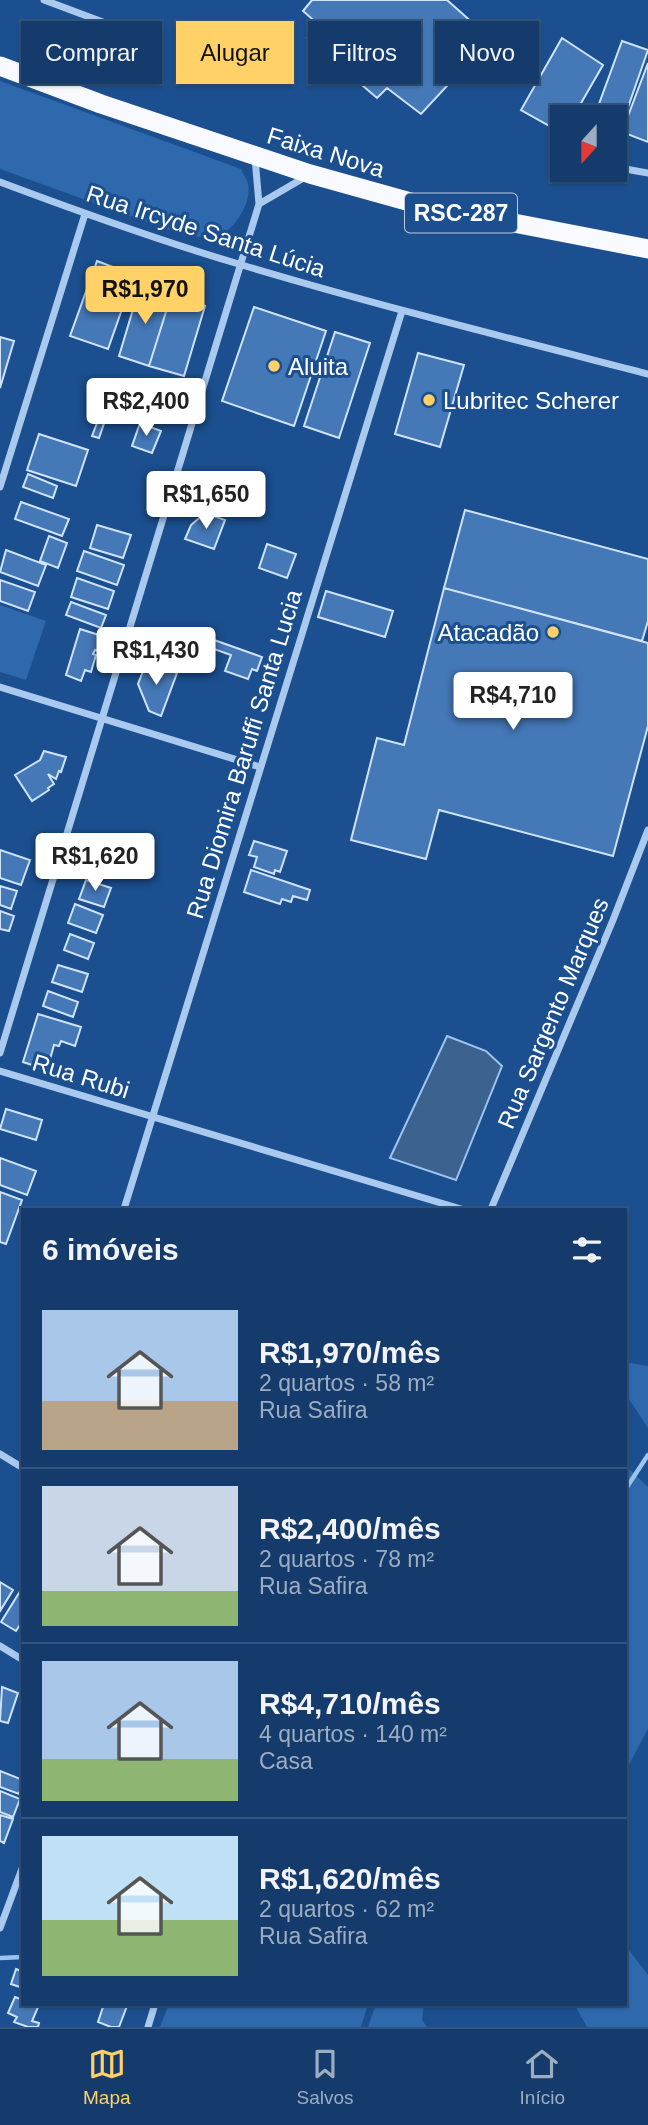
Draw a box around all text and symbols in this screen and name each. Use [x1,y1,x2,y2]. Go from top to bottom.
chip: Comprar [21,21,162,84]
chip: Alugar [176,21,294,84]
chip: Filtros [308,21,421,84]
chip: Novo [435,21,539,84]
north arrow [550,105,626,182]
map controls [550,105,627,182]
street label: Faixa Nova [264,121,389,183]
street label: Rua Ircyde Santa Lúcia [83,180,329,283]
road number: RSC-287 [405,194,517,232]
pin: R$1,970 [80,266,210,326]
text: R$1,970 [102,276,188,302]
place label: Aluita [288,353,349,380]
marker: Aluita [266,358,282,374]
pin: R$2,400 [81,378,211,438]
place label: Lubritec Scherer [443,387,619,414]
text: R$2,400 [103,388,189,414]
marker: Lubritec Scherer [421,392,437,408]
pin: R$1,650 [141,472,271,531]
text: R$1,650 [163,481,249,507]
street label: Rua Diomira Baruffi Santa Lucia [181,586,307,922]
place label: Atacadão [438,619,539,646]
marker: Atacadão [545,624,561,640]
pin: R$1,430 [91,628,221,687]
text: R$1,430 [113,637,199,663]
pin: R$4,710 [448,672,578,732]
text: R$4,710 [470,682,556,708]
pin: R$1,620 [30,834,160,893]
text: R$1,620 [52,843,138,869]
street label: Rua Sargento Marques [492,894,614,1132]
street label: Rua Rubi [29,1048,133,1104]
icon: filters [568,1231,606,1269]
text: 6 imóveis [42,1233,179,1266]
text: R$1,970/mês [259,1336,441,1369]
icon: home [98,1338,182,1422]
text: 2 quartos · 58 m² [259,1370,434,1396]
text: Rua Safira [259,1397,368,1423]
text: R$2,400/mês [259,1512,441,1545]
icon: home [98,1514,182,1598]
text: 2 quartos · 78 m² [259,1546,434,1572]
text: Rua Safira [259,1573,368,1599]
text: R$4,710/mês [259,1687,441,1720]
icon: home [98,1689,182,1773]
text: 4 quartos · 140 m² [259,1721,447,1747]
text: Casa [259,1748,313,1774]
text: R$1,620/mês [259,1862,441,1895]
icon: home [98,1864,182,1948]
text: 2 quartos · 62 m² [259,1896,434,1922]
text: Rua Safira [259,1923,368,1949]
tab: Mapa [83,2045,131,2109]
tab: Salvos [297,2045,354,2109]
tab: Início [520,2045,565,2109]

